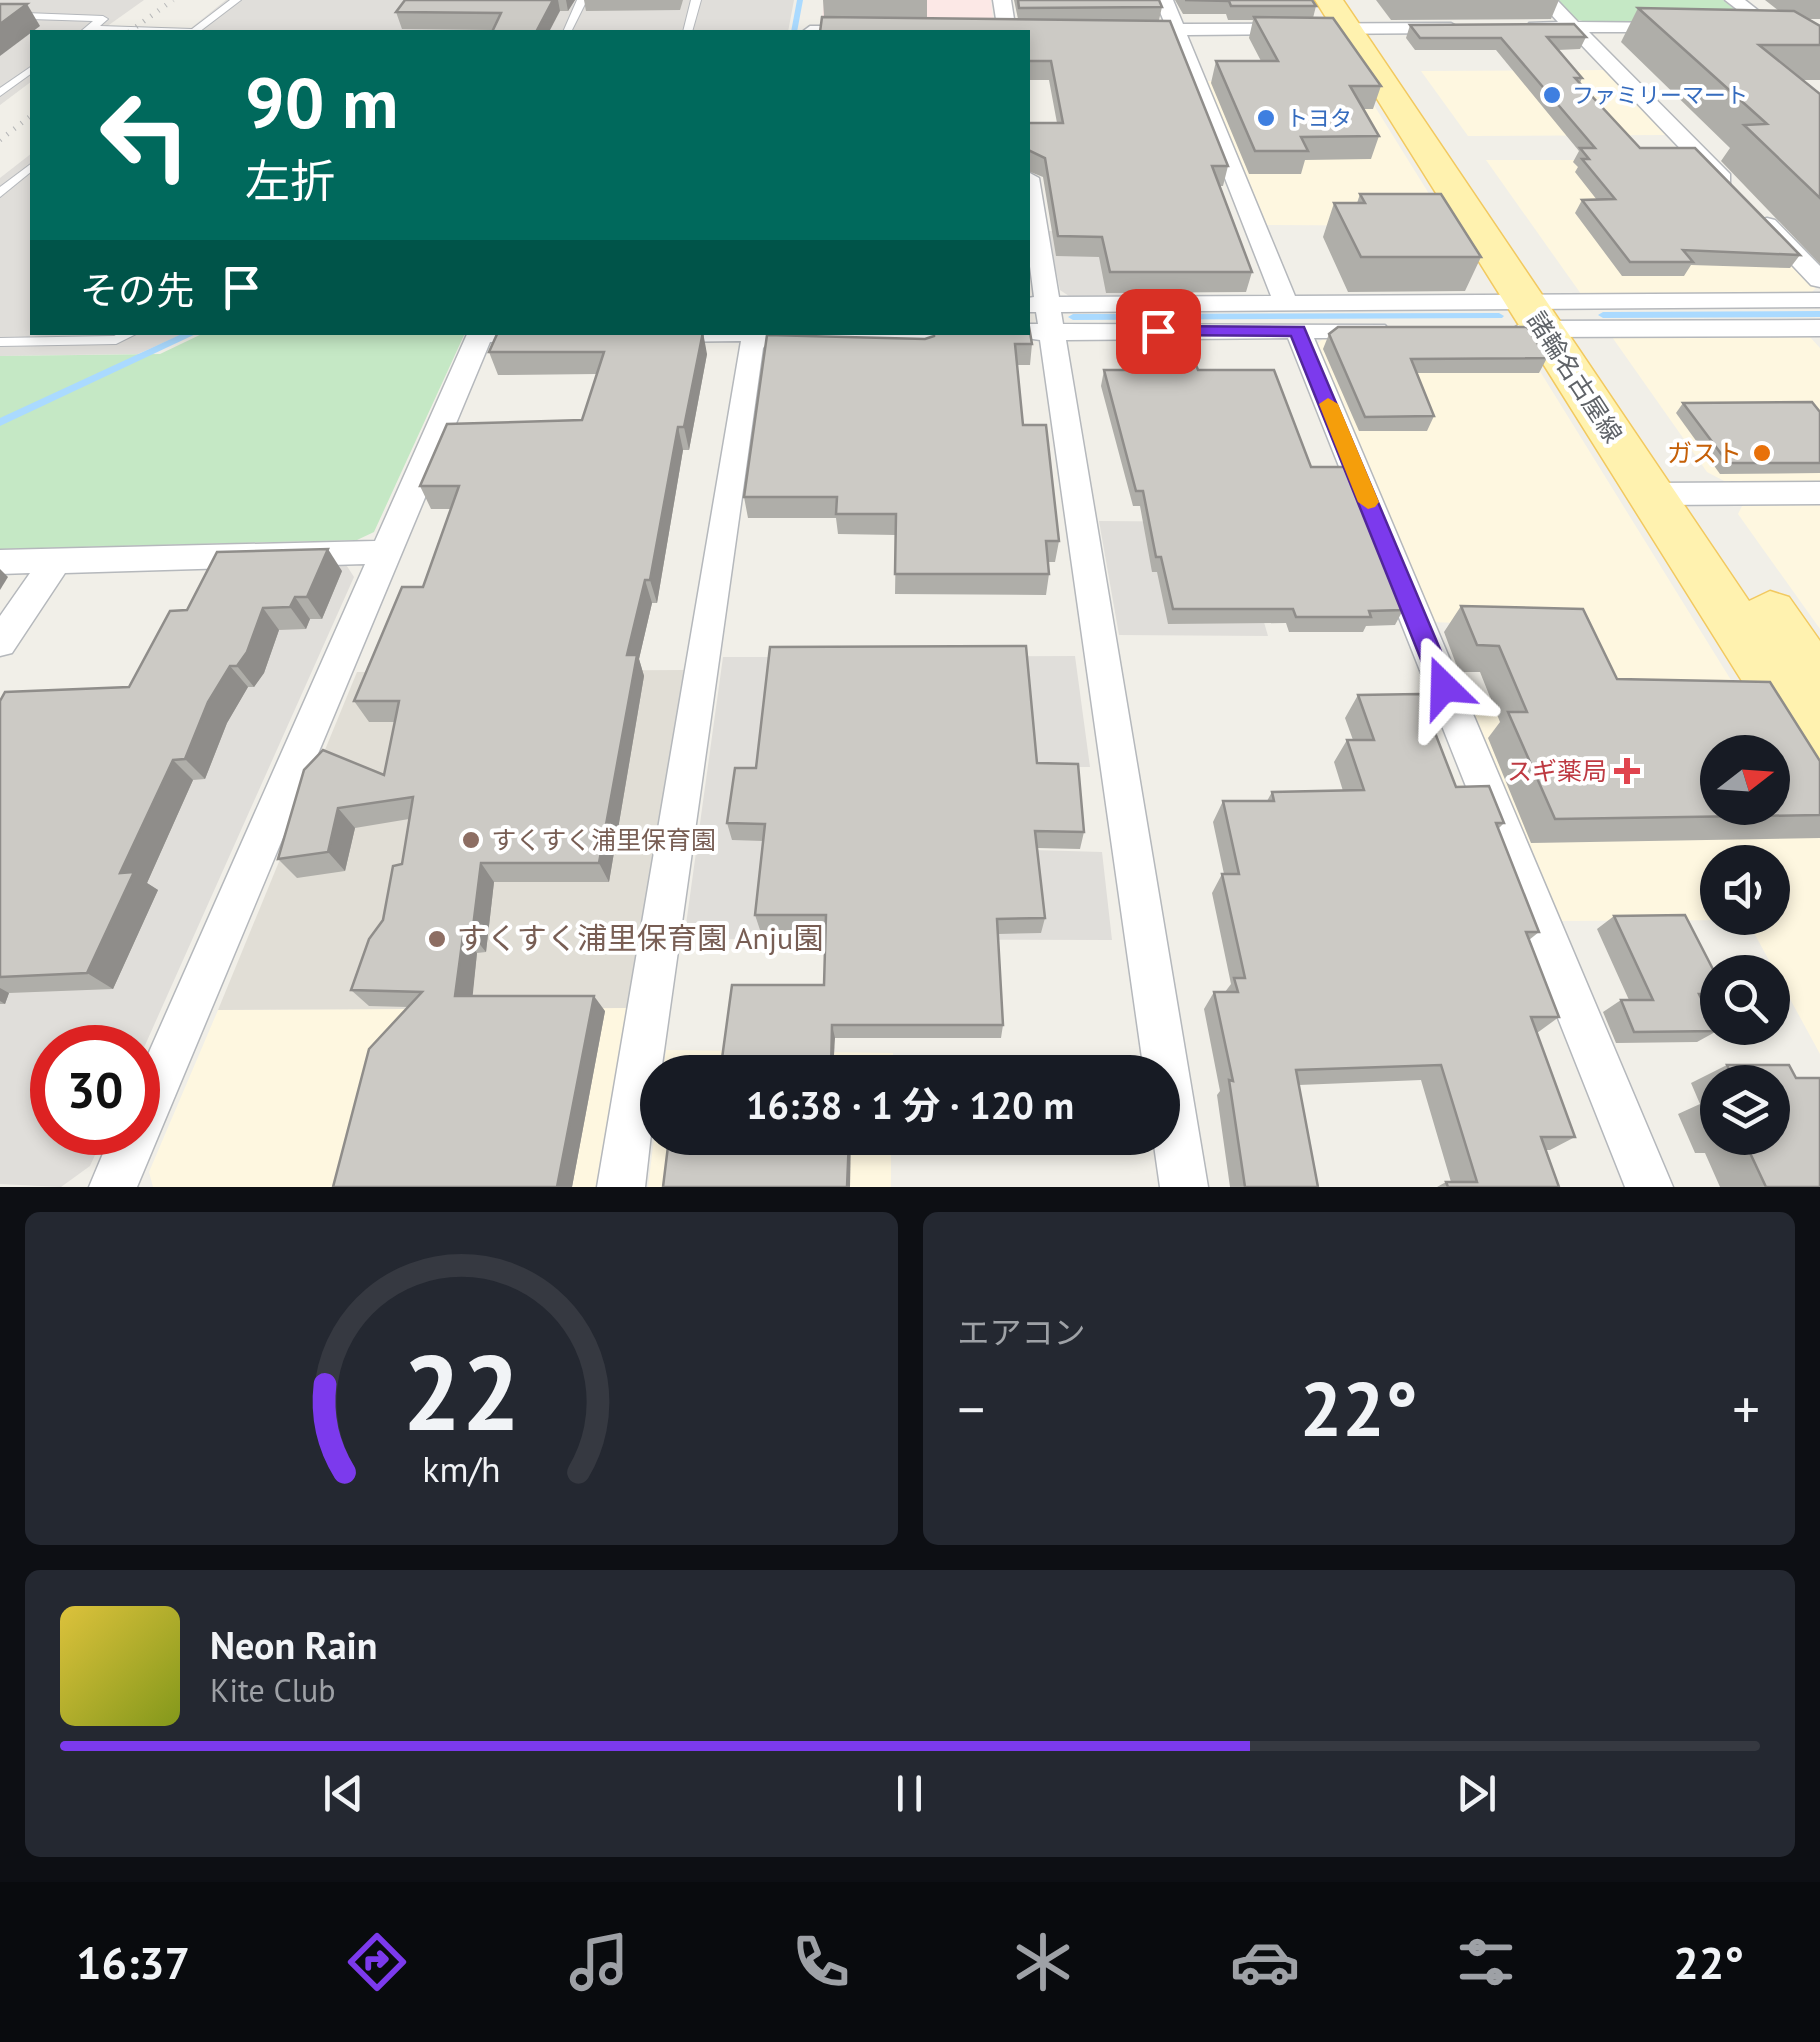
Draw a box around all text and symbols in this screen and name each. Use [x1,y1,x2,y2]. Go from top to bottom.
text: 90 m [245,57,398,147]
icon: left [80,70,210,200]
place label: ファミリーマート [1572,81,1748,109]
marker: ファミリーマート [1541,84,1563,106]
place label: トヨタ [1286,104,1352,132]
marker: トヨタ [1255,107,1277,129]
text: 左折 [245,151,335,209]
icon: arrive [214,260,269,315]
text: その先 [80,265,194,314]
pin [1116,289,1201,374]
icon: arrive [1131,304,1186,359]
street label: 諸輪名古屋線 [1521,305,1629,449]
place label: ガスト [1667,437,1742,469]
marker: ガスト [1751,442,1773,464]
position arrow [1392,635,1496,739]
north arrow [1700,735,1790,825]
map controls [1700,735,1790,1155]
place label: スギ薬局 [1507,755,1607,787]
marker: スギ薬局 [1616,760,1638,782]
place label: すくすく浦里保育園 [491,824,716,856]
marker: すくすく浦里保育園 [460,829,482,851]
button: sound [1700,845,1790,935]
place label: すくすく浦里保育園 Anju園 [457,918,823,957]
marker: すくすく浦里保育園 Anju園 [426,928,448,950]
button: search [1700,955,1790,1045]
speed limit sign: 30 [30,1025,160,1155]
button: layers [1700,1065,1790,1155]
text: 16:38 · 1 分 · 120 m [746,1080,1074,1129]
text: エアコン [958,1311,1086,1353]
text: 22 [402,1324,520,1459]
text: 22° [1300,1360,1418,1457]
text: − [958,1373,985,1444]
text: + [1732,1373,1760,1444]
text: km/h [422,1446,500,1492]
text: Neon Rain [210,1620,377,1669]
text: Kite Club [210,1669,336,1711]
icon: previous [316,1766,371,1821]
icon: pause [882,1766,937,1821]
icon: next [1449,1766,1504,1821]
icon: directions [342,1927,412,1997]
icon: music [564,1927,634,1997]
icon: phone [786,1927,856,1997]
icon: climate [1008,1927,1078,1997]
icon: car [1230,1927,1300,1997]
icon: filters [1451,1927,1521,1997]
text: 16:37 [76,1933,190,1991]
text: 22° [1673,1933,1744,1991]

